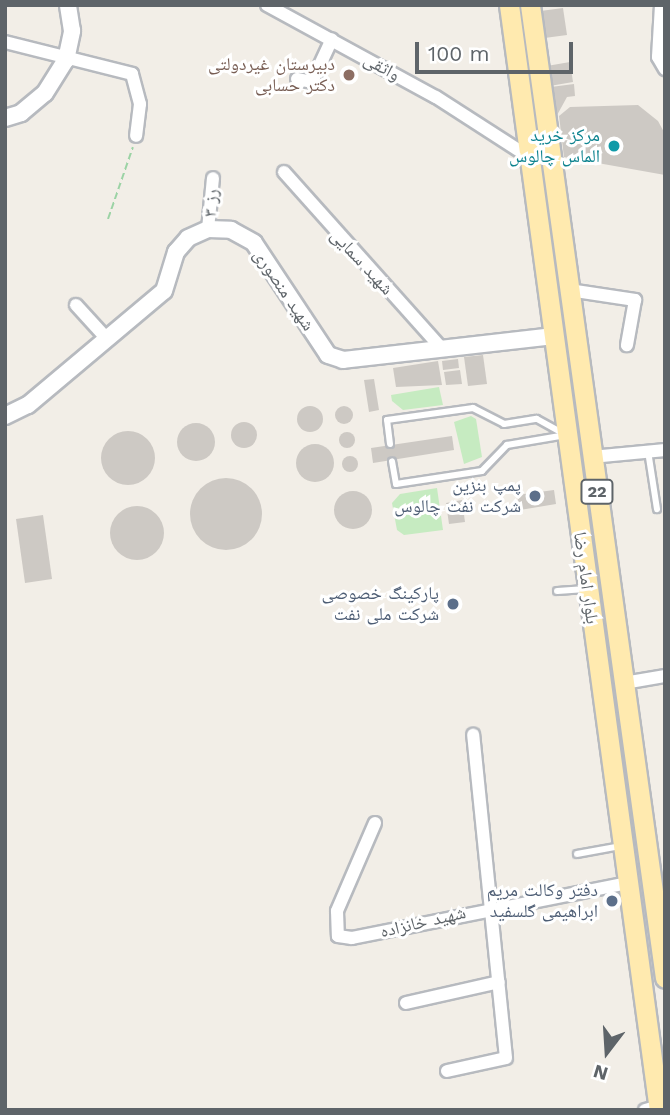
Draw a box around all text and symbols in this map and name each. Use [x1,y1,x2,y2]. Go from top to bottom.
scale bar [418,28,576,72]
text: 100 m [428,41,490,66]
street label: واثقی [360,48,404,86]
place label: دبیرستان غیردولتی دکتر حسابی [208,54,335,96]
marker: دبیرستان غیردولتی دکتر حسابی [341,67,357,83]
place label: مرکز خرید الماس چالوس [509,125,600,168]
marker: مرکز خرید الماس چالوس [606,138,622,154]
street label: رز ۳ [199,188,223,218]
street label: شهید سمایی [326,225,398,299]
street label: شهید منصوری [249,245,319,335]
place label: پمپ بنزین شرکت نفت چالوس [394,475,521,518]
road number: 22 [580,480,614,505]
marker: پمپ بنزین شرکت نفت چالوس [527,488,543,504]
street label: بلوار امام رضا [569,531,603,625]
place label: پارکینگ خصوصی شرکت ملی نفت [322,583,439,626]
marker: پارکینگ خصوصی شرکت ملی نفت [445,596,461,612]
place label: دفتر وکالت مریم ابراهیمی گلسفید [487,880,598,922]
marker: دفتر وکالت مریم ابراهیمی گلسفید [604,893,620,909]
street label: شهید خانزاده [378,902,468,942]
north arrow [572,1017,642,1087]
text: N [591,1060,611,1086]

